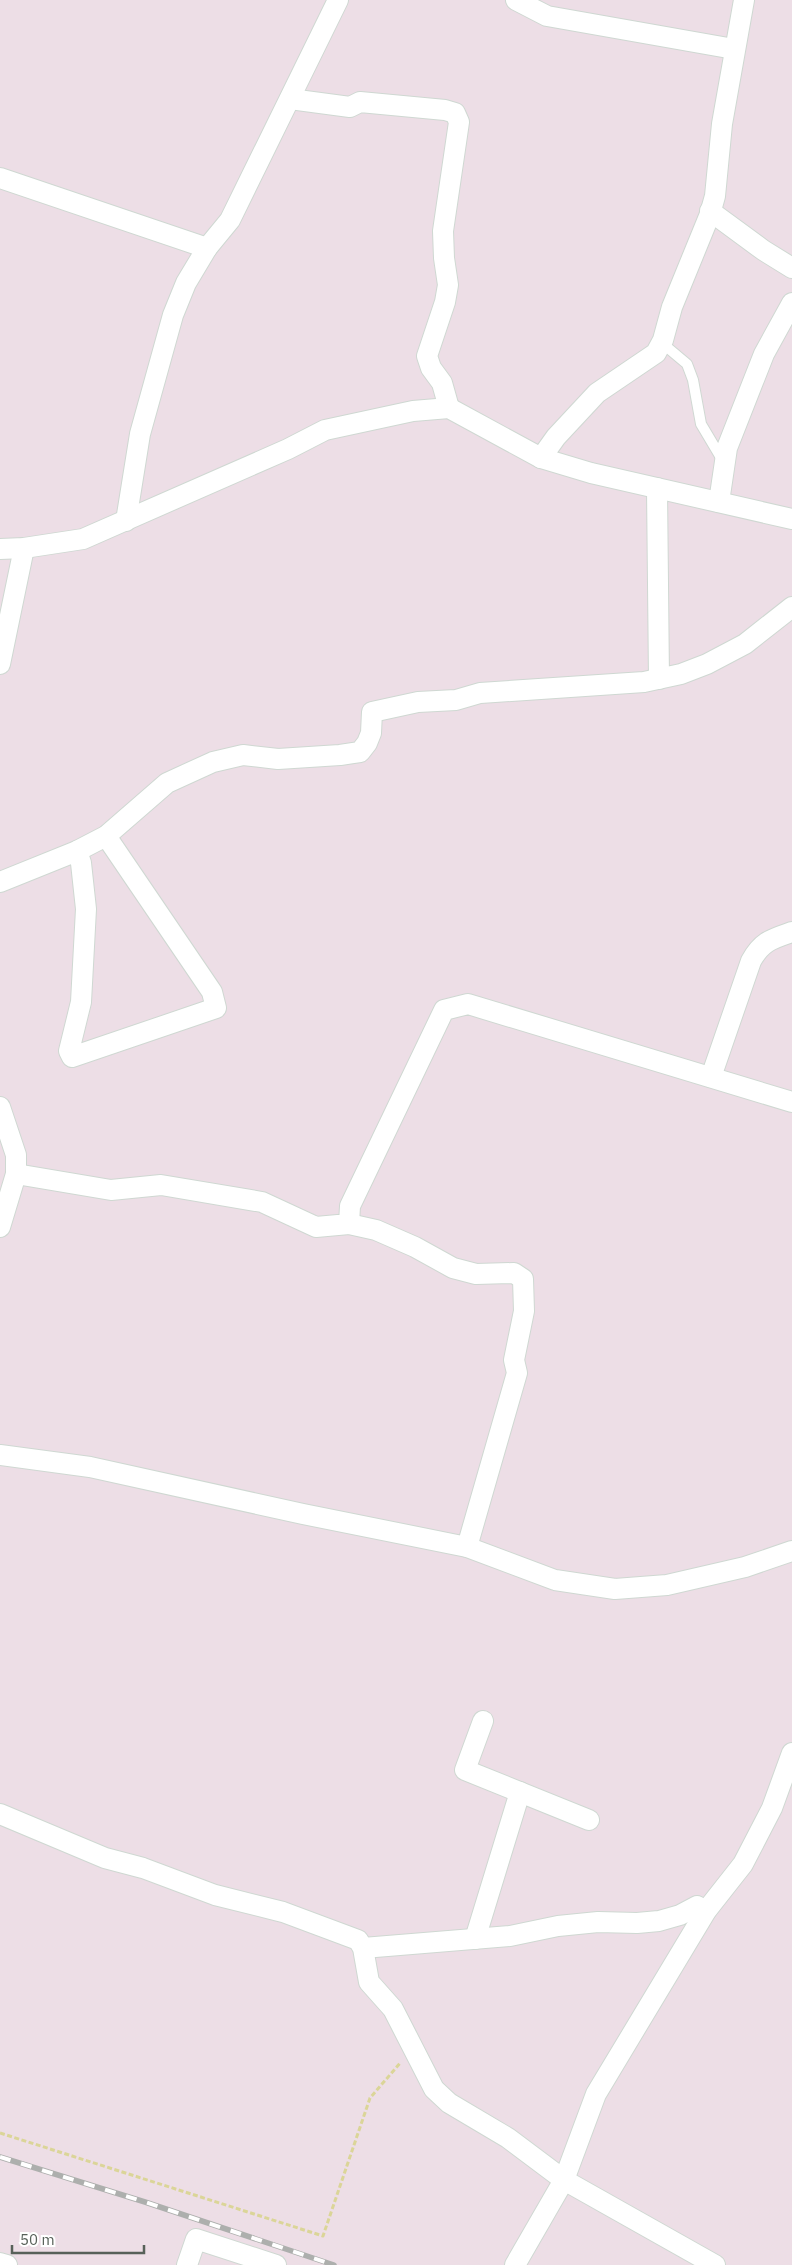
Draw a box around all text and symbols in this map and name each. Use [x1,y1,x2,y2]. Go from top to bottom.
scale bar [12,2222,145,2254]
text: 50 m [20,2230,55,2249]

